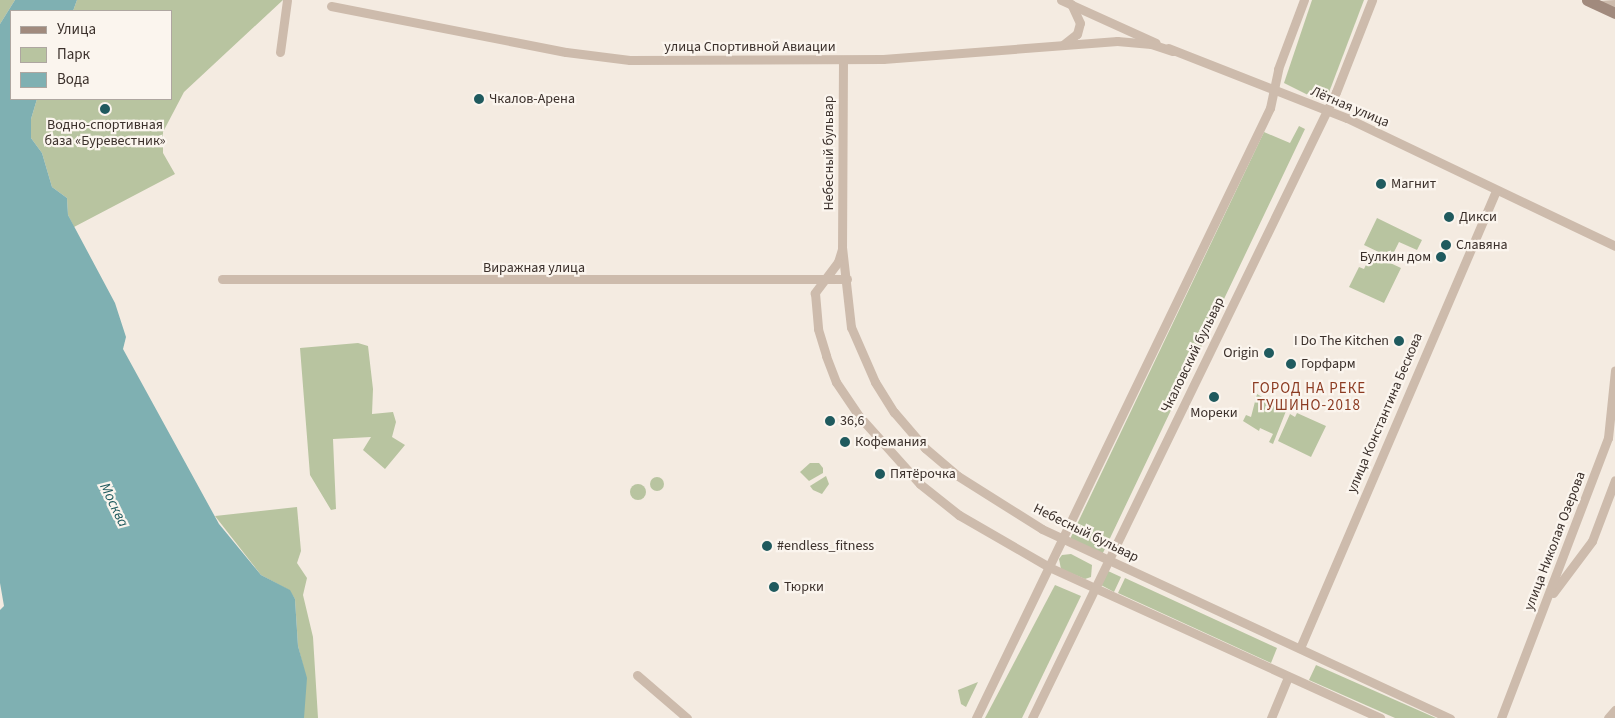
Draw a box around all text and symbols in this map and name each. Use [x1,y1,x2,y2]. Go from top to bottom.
legend [10,10,172,100]
text: Улица [57,19,96,40]
street label: улица Спортивной Авиации [664,39,836,55]
text: Парк [57,44,90,65]
text: Вода [57,69,90,90]
street label: Лётная улица [1308,83,1392,131]
place label: Чкалов-Арена [489,91,575,107]
marker: Чкалов-Арена [473,93,485,105]
street label: Небесный бульвар [821,95,837,211]
marker: Водно-спортивная база «Буревестник» [99,103,111,115]
place label: Водно-спортивная база «Буревестник» [44,117,166,150]
place label: Магнит [1391,176,1436,192]
marker: Магнит [1375,178,1387,190]
place label: Дикси [1459,209,1497,225]
marker: Дикси [1443,211,1455,223]
place label: Славяна [1456,237,1508,253]
marker: Славяна [1440,239,1452,251]
place label: Булкин дом [1360,249,1431,265]
marker: Булкин дом [1435,251,1447,263]
street label: Виражная улица [483,260,585,276]
street label: Чкаловский бульвар [1158,294,1228,416]
street label: улица Константина Бескова [1344,330,1426,496]
place label: I Do The Kitchen [1294,333,1389,349]
marker: I Do The Kitchen [1393,335,1405,347]
place label: Origin [1223,345,1259,361]
marker: Origin [1263,347,1275,359]
place label: Горфарм [1301,356,1356,372]
marker: Горфарм [1285,358,1297,370]
district label: ГОРОД НА РЕКЕ ТУШИНО-2018 [1250,379,1368,414]
marker: Мореки [1208,391,1220,403]
place label: Мореки [1190,405,1238,421]
place label: 36,6 [840,413,864,429]
marker: 36,6 [824,415,836,427]
place label: Кофемания [855,434,927,450]
marker: Кофемания [839,436,851,448]
place label: Пятёрочка [890,466,956,482]
marker: Пятёрочка [874,468,886,480]
street label: улица Николая Озерова [1521,469,1589,613]
water label: Москва [96,480,132,530]
street label: Небесный бульвар [1031,500,1141,566]
place label: #endless_fitness [777,538,874,554]
marker: #endless_fitness [761,540,773,552]
place label: Тюрки [784,579,824,595]
marker: Тюрки [768,581,780,593]

